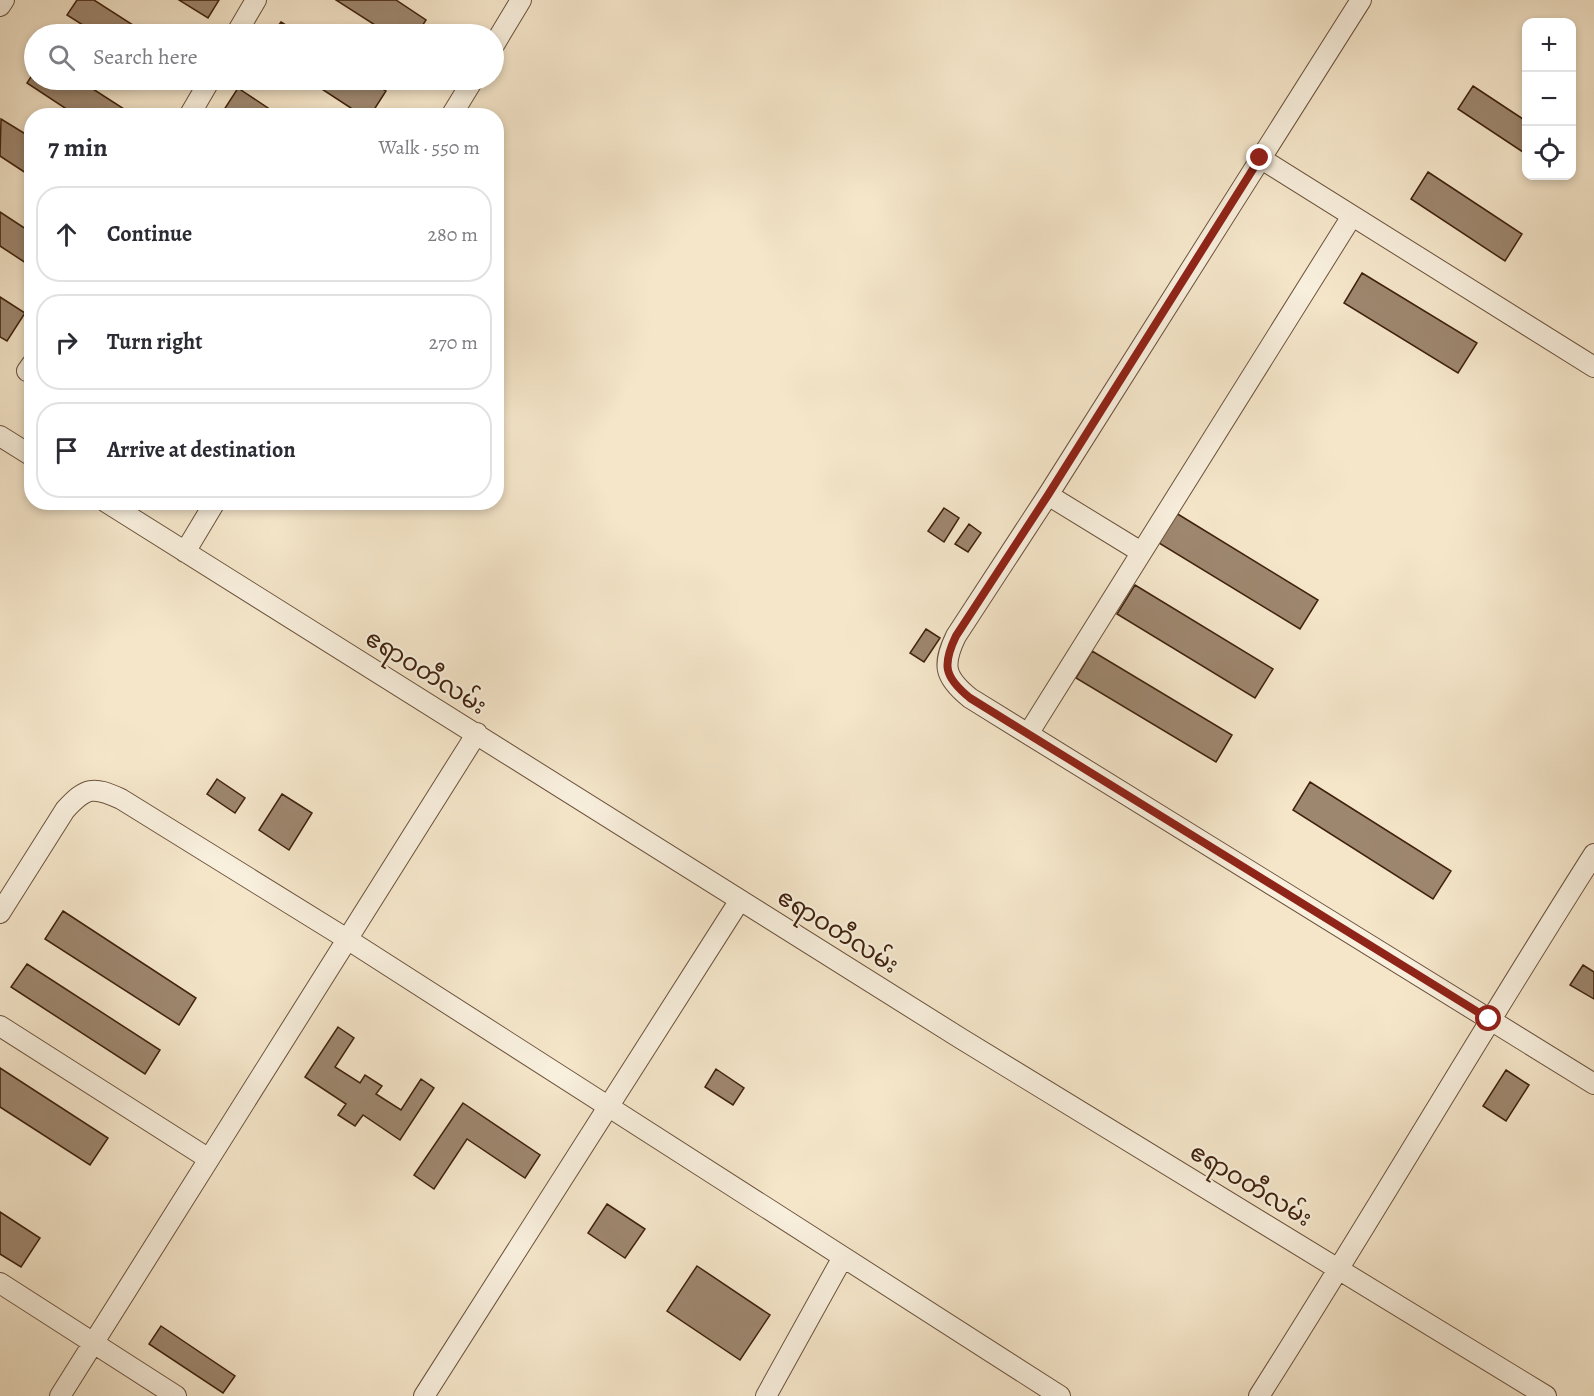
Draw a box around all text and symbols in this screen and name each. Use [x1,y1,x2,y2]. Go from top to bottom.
map controls [1522,18,1576,180]
button: + [1522,18,1576,72]
search box [24,24,504,90]
icon: search [45,41,78,74]
text: Search here [93,42,198,72]
button: − [1522,72,1576,126]
button: locate [1522,126,1576,180]
text: 7 min [48,130,108,165]
text: Walk · 550 m [378,134,480,161]
route end [1246,144,1272,170]
icon: ahead [50,218,83,251]
text: Continue [107,219,192,249]
text: 280 m [428,221,478,248]
icon: right [50,326,83,359]
text: Turn right [107,327,203,357]
text: 270 m [429,329,478,356]
icon: arrive [50,434,83,467]
text: Arrive at destination [107,435,296,465]
street label: ဧရာဝတီလမ်း [358,622,493,724]
street label: ဧရာဝတီလမ်း [770,881,905,983]
route start [1475,1005,1501,1031]
street label: ဧရာဝတီလမ်း [1182,1136,1318,1237]

